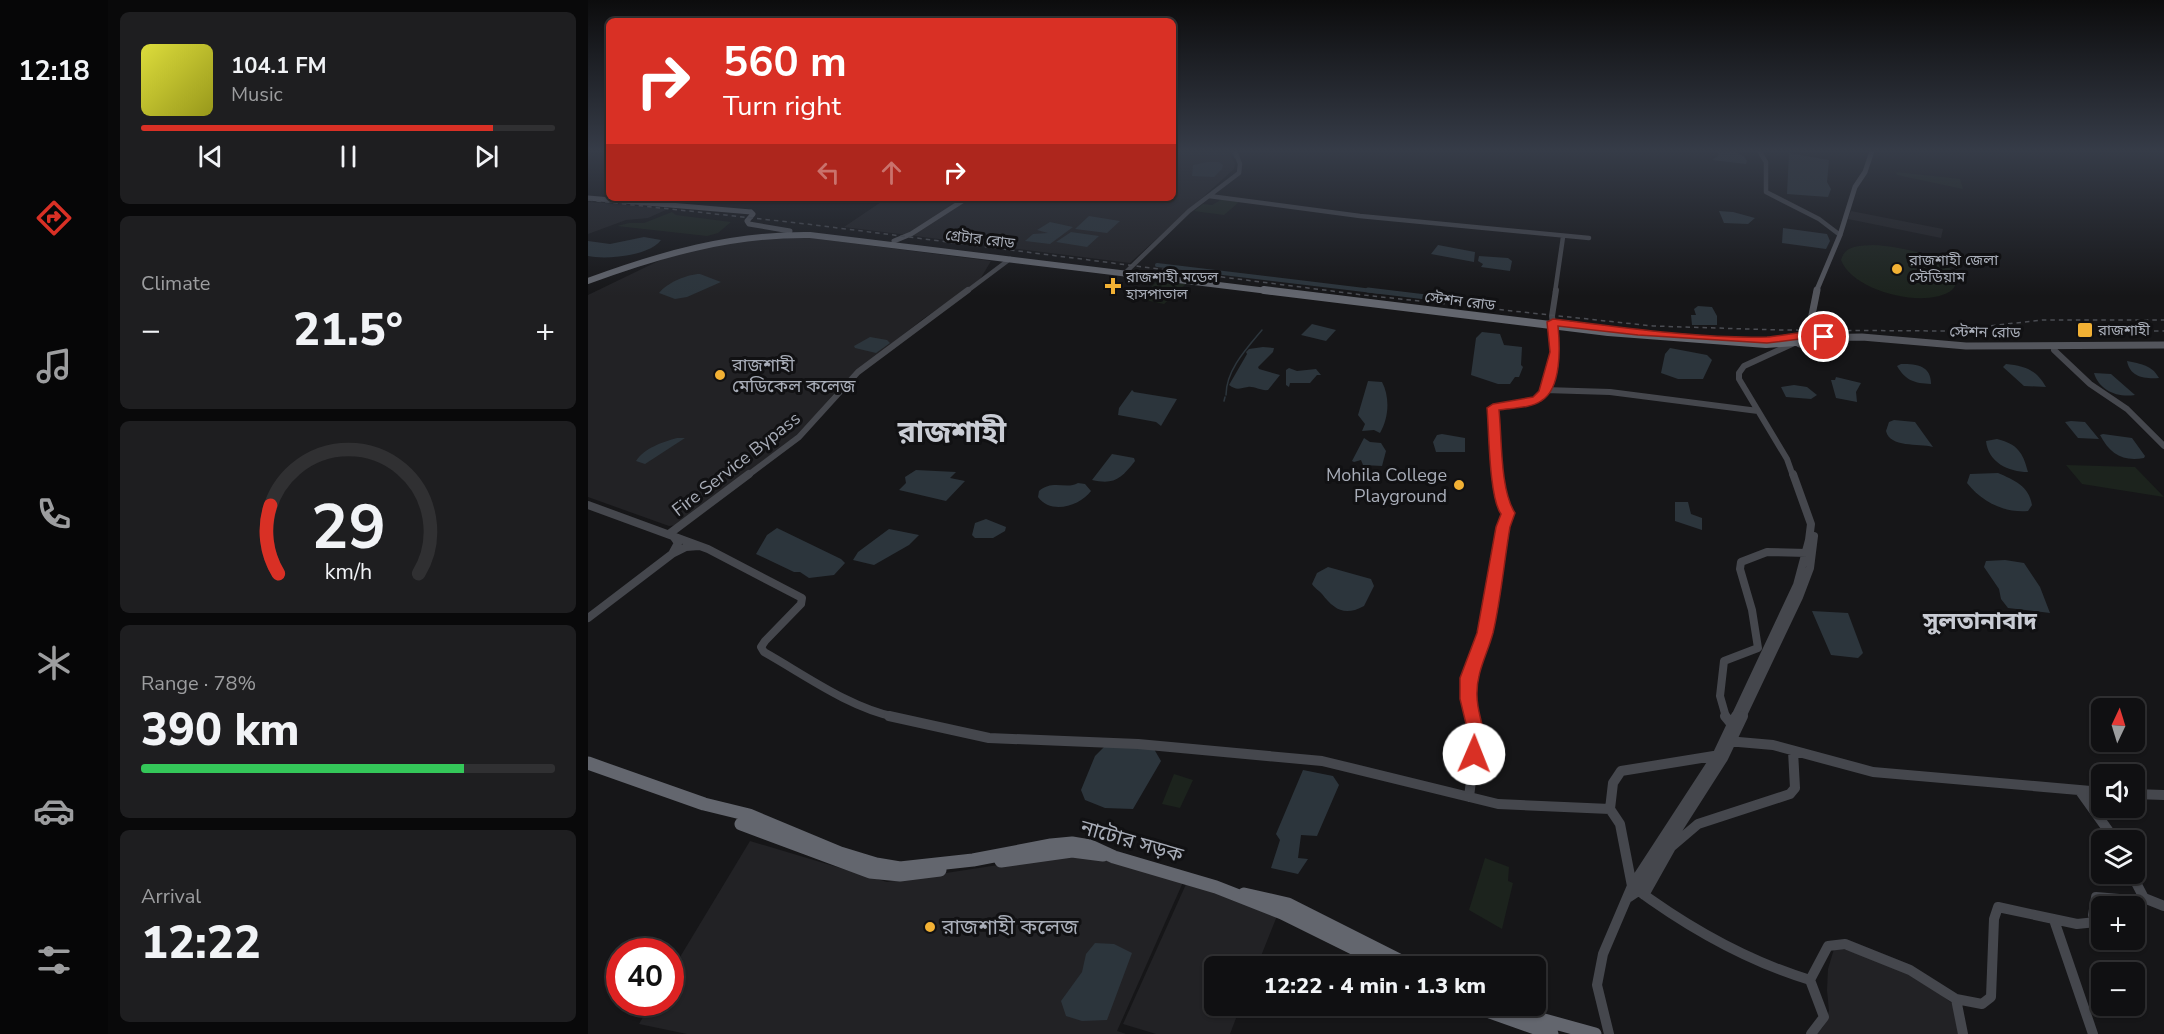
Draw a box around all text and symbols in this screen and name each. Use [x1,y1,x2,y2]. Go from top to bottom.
text: 560 m [723,34,847,91]
icon: right [624,42,702,120]
text: 104.1 FM [231,51,327,81]
text: 12:18 [18,53,90,90]
text: Music [231,81,283,108]
text: Turn right [723,88,841,125]
icon: previous [194,140,227,173]
icon: pause [332,140,365,173]
icon: next [470,140,503,173]
icon: left [812,156,845,189]
icon: ahead [875,156,908,189]
icon: right [938,156,971,189]
icon: directions [33,197,75,239]
street label: গ্রেটার রোড [944,225,1016,253]
place label: রাজশাহী জেলা স্টেডিয়াম [1908,250,1999,287]
marker: রাজশাহী জেলা স্টেডিয়াম [1890,262,1904,276]
place label: রাজশাহী মডেল হাসপাতাল [1125,267,1219,304]
text: Climate [141,270,210,297]
marker: রাজশাহী মডেল হাসপাতাল [1104,277,1122,295]
street label: স্টেশন রোড [1423,287,1497,315]
text: 21.5° [293,300,403,361]
text: − [141,308,161,353]
text: + [535,308,555,353]
pin [1798,311,1849,362]
icon: arrive [1807,320,1840,353]
place label: রাজশাহী [2097,320,2151,340]
street label: স্টেশন রোড [1949,321,2021,343]
marker: রাজশাহী [2076,321,2094,339]
icon: music [33,345,75,387]
place label: রাজশাহী মেডিকেল কলেজ [731,353,856,398]
marker: রাজশাহী মেডিকেল কলেজ [713,368,727,382]
street label: Fire Service Bypass [667,406,805,522]
district label: রাজশাহী [897,412,1007,453]
place label: Mohila College Playground [1326,463,1447,508]
marker: Mohila College Playground [1452,478,1466,492]
text: 29 [311,485,385,570]
icon: phone [33,493,75,535]
text: km/h [324,557,372,587]
district label: সুলতানাবাদ [1922,605,2037,637]
icon: climate [33,642,75,684]
text: Range · 78% [141,670,256,697]
north arrow [2091,698,2145,752]
map controls [2091,698,2145,1016]
text: 390 km [141,700,300,761]
position arrow [1442,722,1506,786]
button: sound [2091,764,2145,818]
icon: car [33,790,75,832]
street label: নাটোর সড়ক [1076,813,1188,869]
button: layers [2091,830,2145,884]
text: Arrival [141,883,201,910]
button: + [2091,896,2145,950]
text: 12:22 [141,913,261,974]
place label: রাজশাহী কলেজ [941,913,1079,941]
marker: রাজশাহী কলেজ [923,920,937,934]
speed limit sign: 40 [606,938,684,1016]
icon: filters [33,939,75,981]
button: − [2091,962,2145,1016]
text: 12:22 · 4 min · 1.3 km [1264,971,1486,1001]

